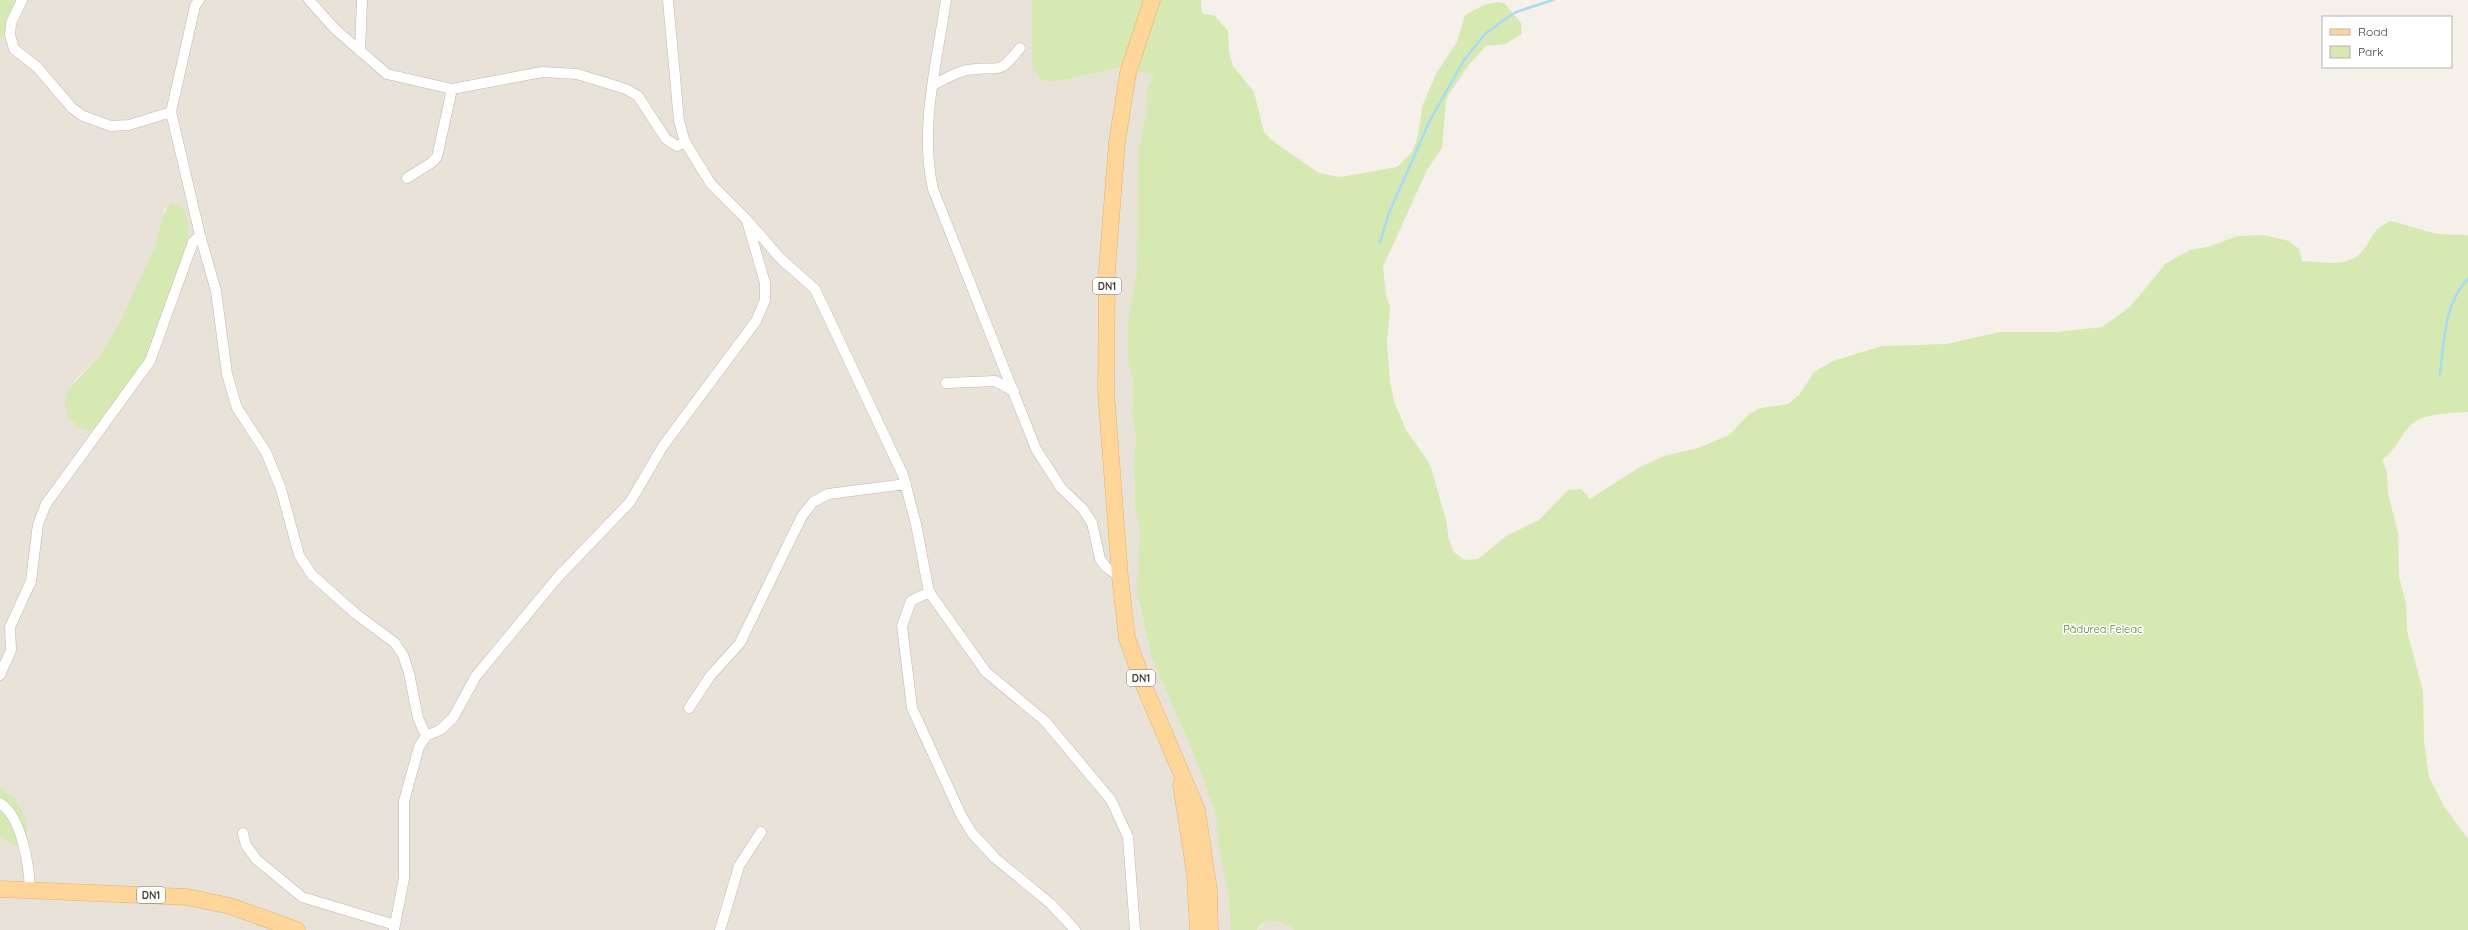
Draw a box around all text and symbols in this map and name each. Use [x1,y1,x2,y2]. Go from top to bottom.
legend [2322,16,2452,68]
text: Road [2358,24,2388,39]
text: Park [2358,44,2383,59]
road number: DN1 [1093,278,1121,294]
park label: Pădurea Feleac [2063,622,2143,636]
road number: DN1 [1127,670,1155,686]
road number: DN1 [137,887,165,903]

